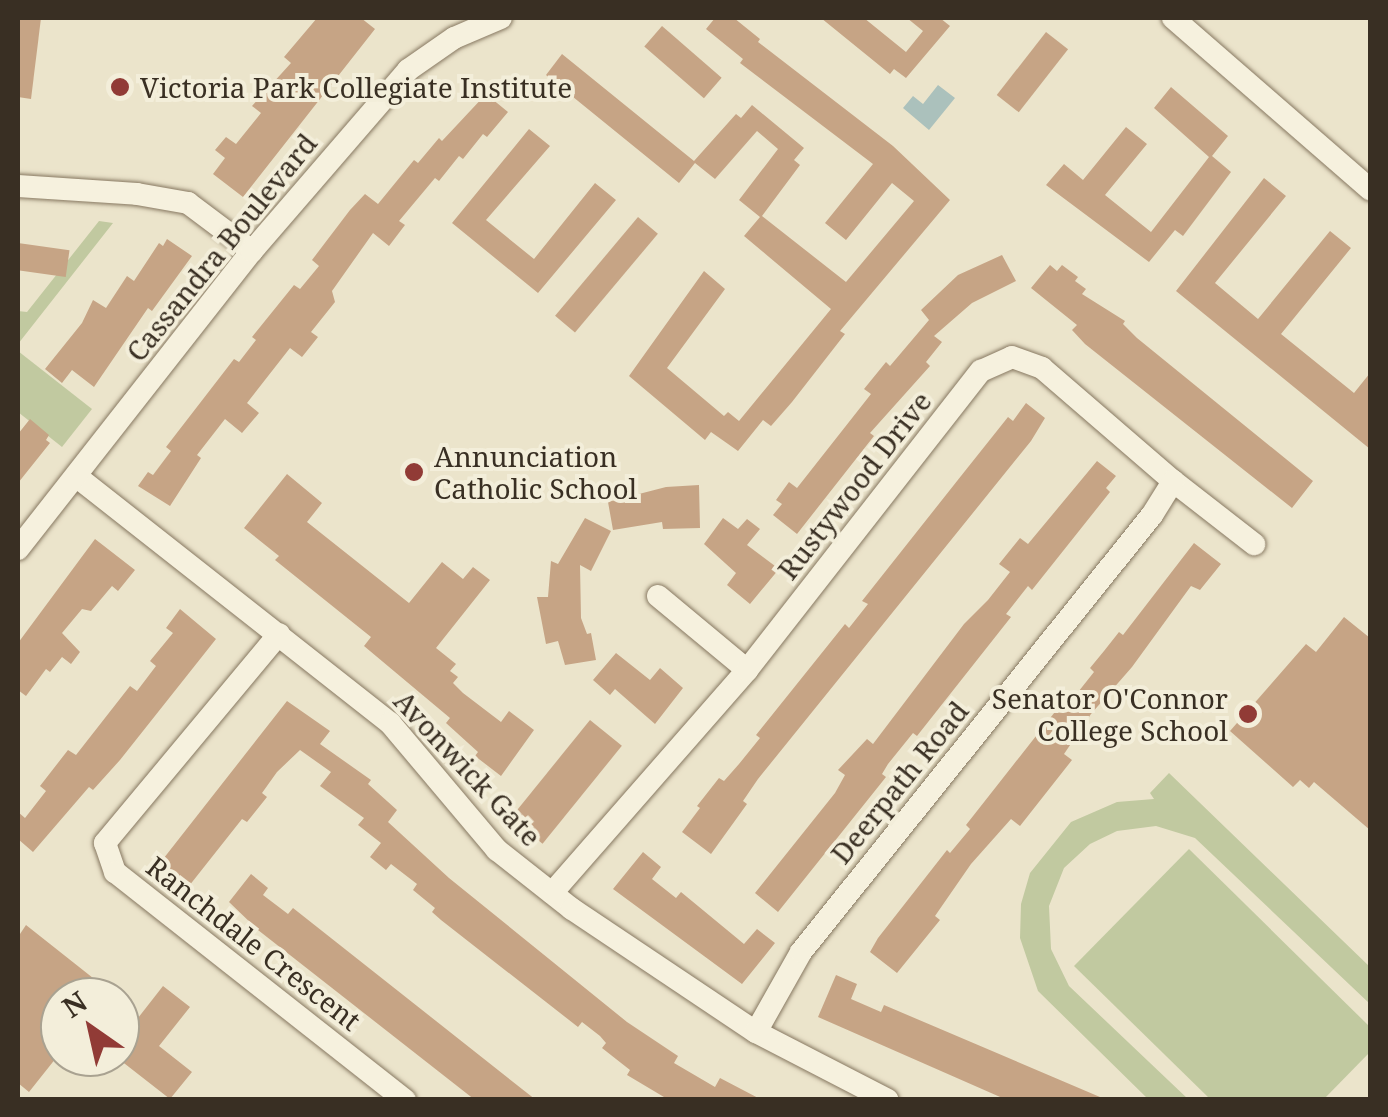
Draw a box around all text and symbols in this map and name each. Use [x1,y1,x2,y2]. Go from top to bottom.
place label: Victoria Park Collegiate Institute [140,70,572,104]
marker: Victoria Park Collegiate Institute [109,76,131,98]
street label: Cassandra Boulevard [119,126,323,368]
street label: Rustywood Drive [770,384,938,586]
place label: Annunciation Catholic School [434,439,637,505]
marker: Annunciation Catholic School [403,461,425,483]
place label: Senator O'Connor College School [992,681,1228,747]
street label: Avonwick Gate [388,684,548,852]
street label: Deerpath Road [823,694,975,870]
marker: Senator O'Connor College School [1237,703,1259,725]
street label: Ranchdale Crescent [140,849,368,1037]
north arrow [40,977,140,1077]
text: N [55,982,94,1026]

